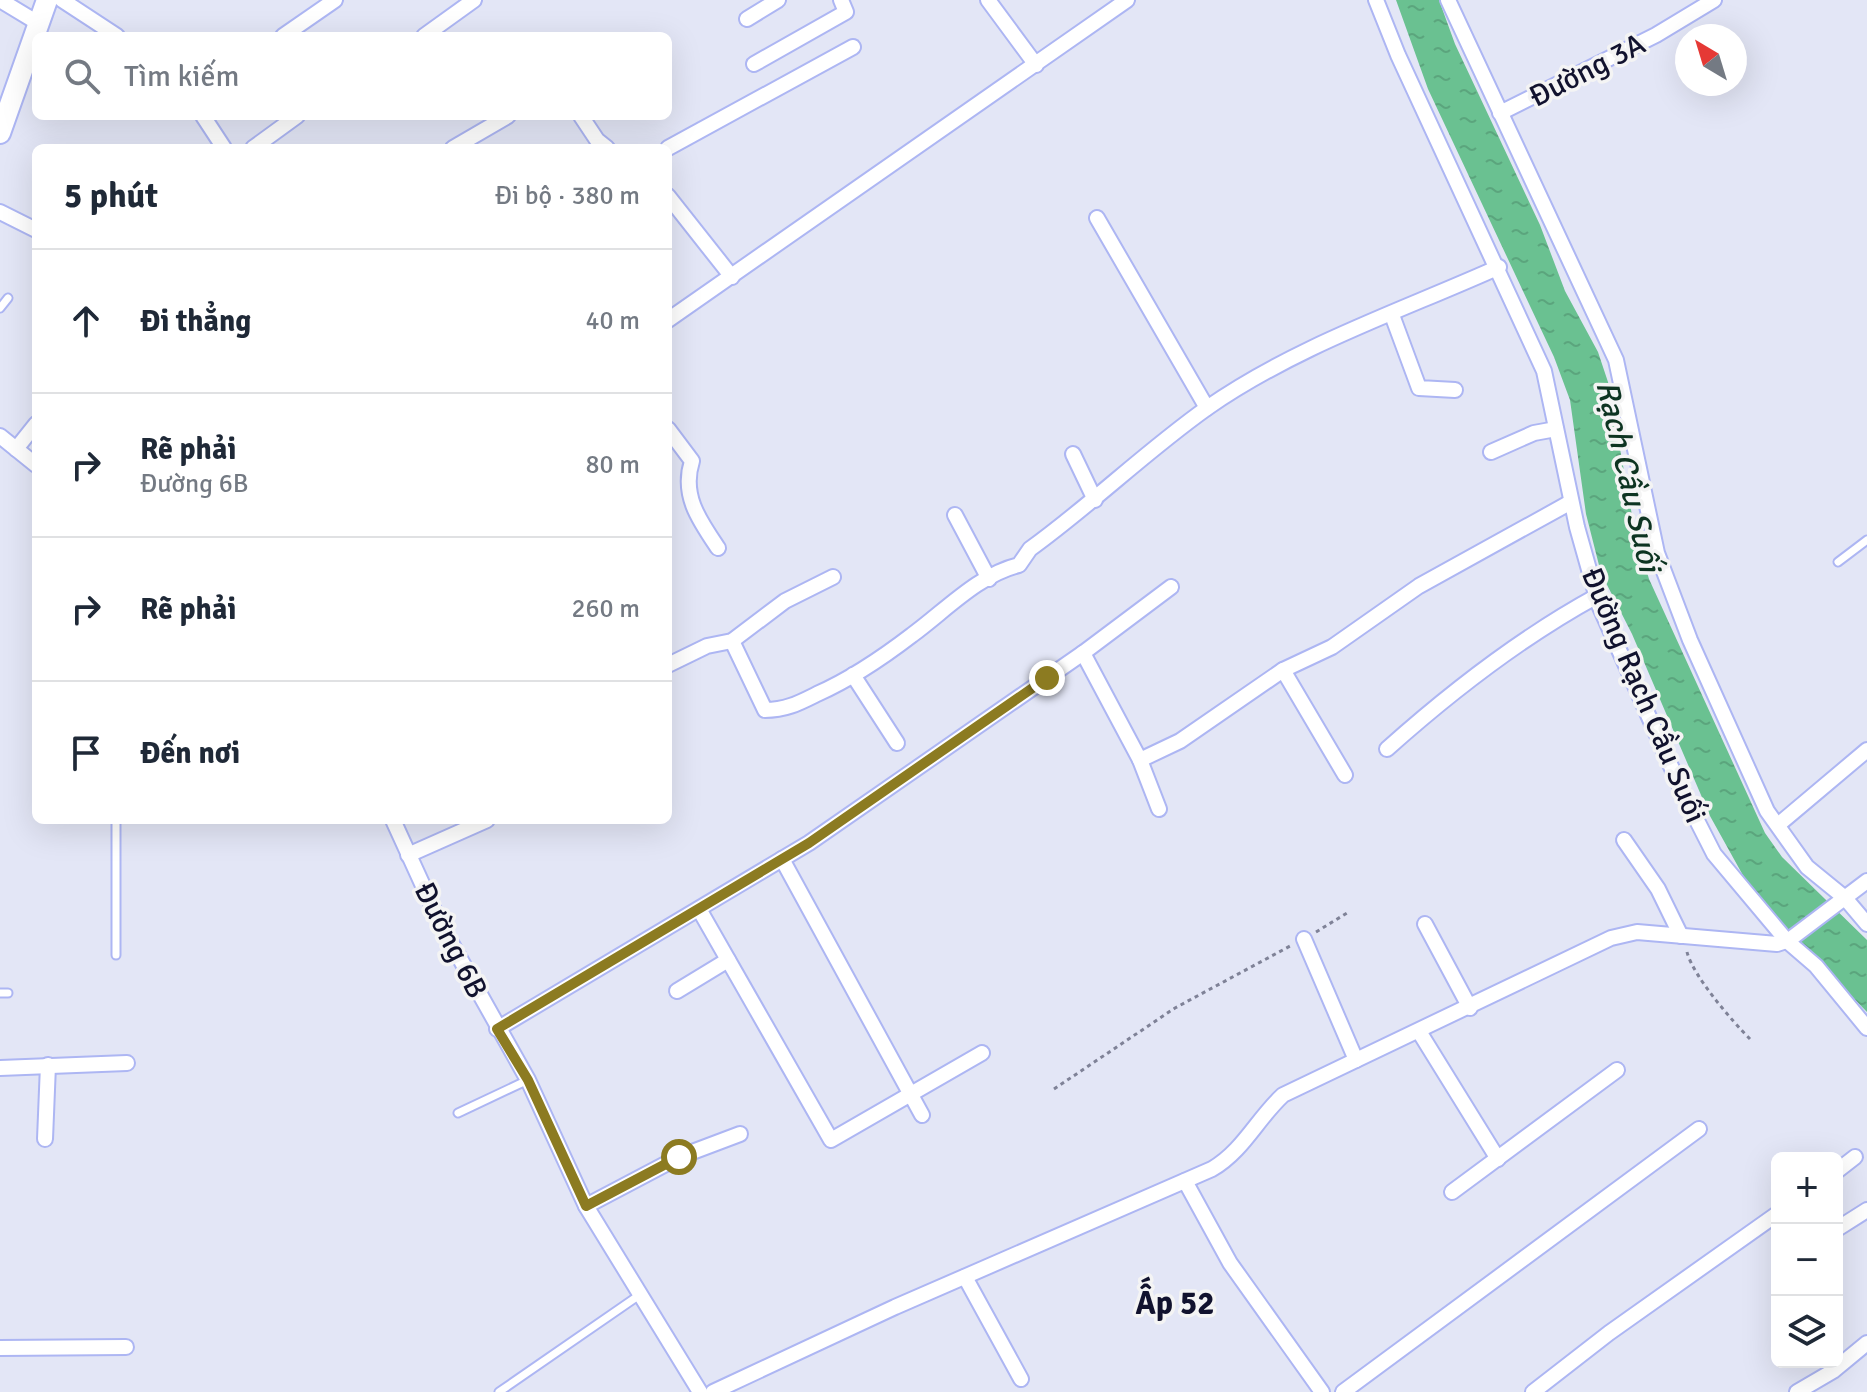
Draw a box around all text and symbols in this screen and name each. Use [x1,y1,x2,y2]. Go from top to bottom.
north arrow [1675,24,1747,96]
street label: Đường 3A [1523,25,1652,115]
search box [32,32,672,120]
icon: search [60,54,104,98]
text: Tìm kiếm [124,58,239,95]
text: 5 phút [64,175,158,217]
text: Đi bộ · 380 m [495,180,640,212]
icon: ahead [64,299,108,343]
text: Đi thẳng [140,303,251,340]
text: 40 m [585,305,640,337]
water label: Rạch Cầu Suối [1588,377,1670,579]
text: Rẽ phải [140,431,236,468]
icon: right [64,443,108,487]
text: 80 m [585,449,640,481]
text: Đường 6B [140,468,249,500]
street label: Đường Rạch Cầu Suối [1573,562,1714,828]
icon: right [64,587,108,631]
text: Rẽ phải [140,591,236,628]
text: 260 m [571,593,640,625]
route end [1029,660,1065,696]
icon: arrive [64,731,108,775]
text: Đến nơi [140,735,240,772]
street label: Đường 6B [406,876,495,1004]
route start [661,1139,697,1175]
map controls [1771,1152,1843,1368]
button: + [1771,1152,1843,1224]
button: − [1771,1224,1843,1296]
district label: Ấp 52 [1135,1276,1215,1323]
button: layers [1771,1296,1843,1368]

